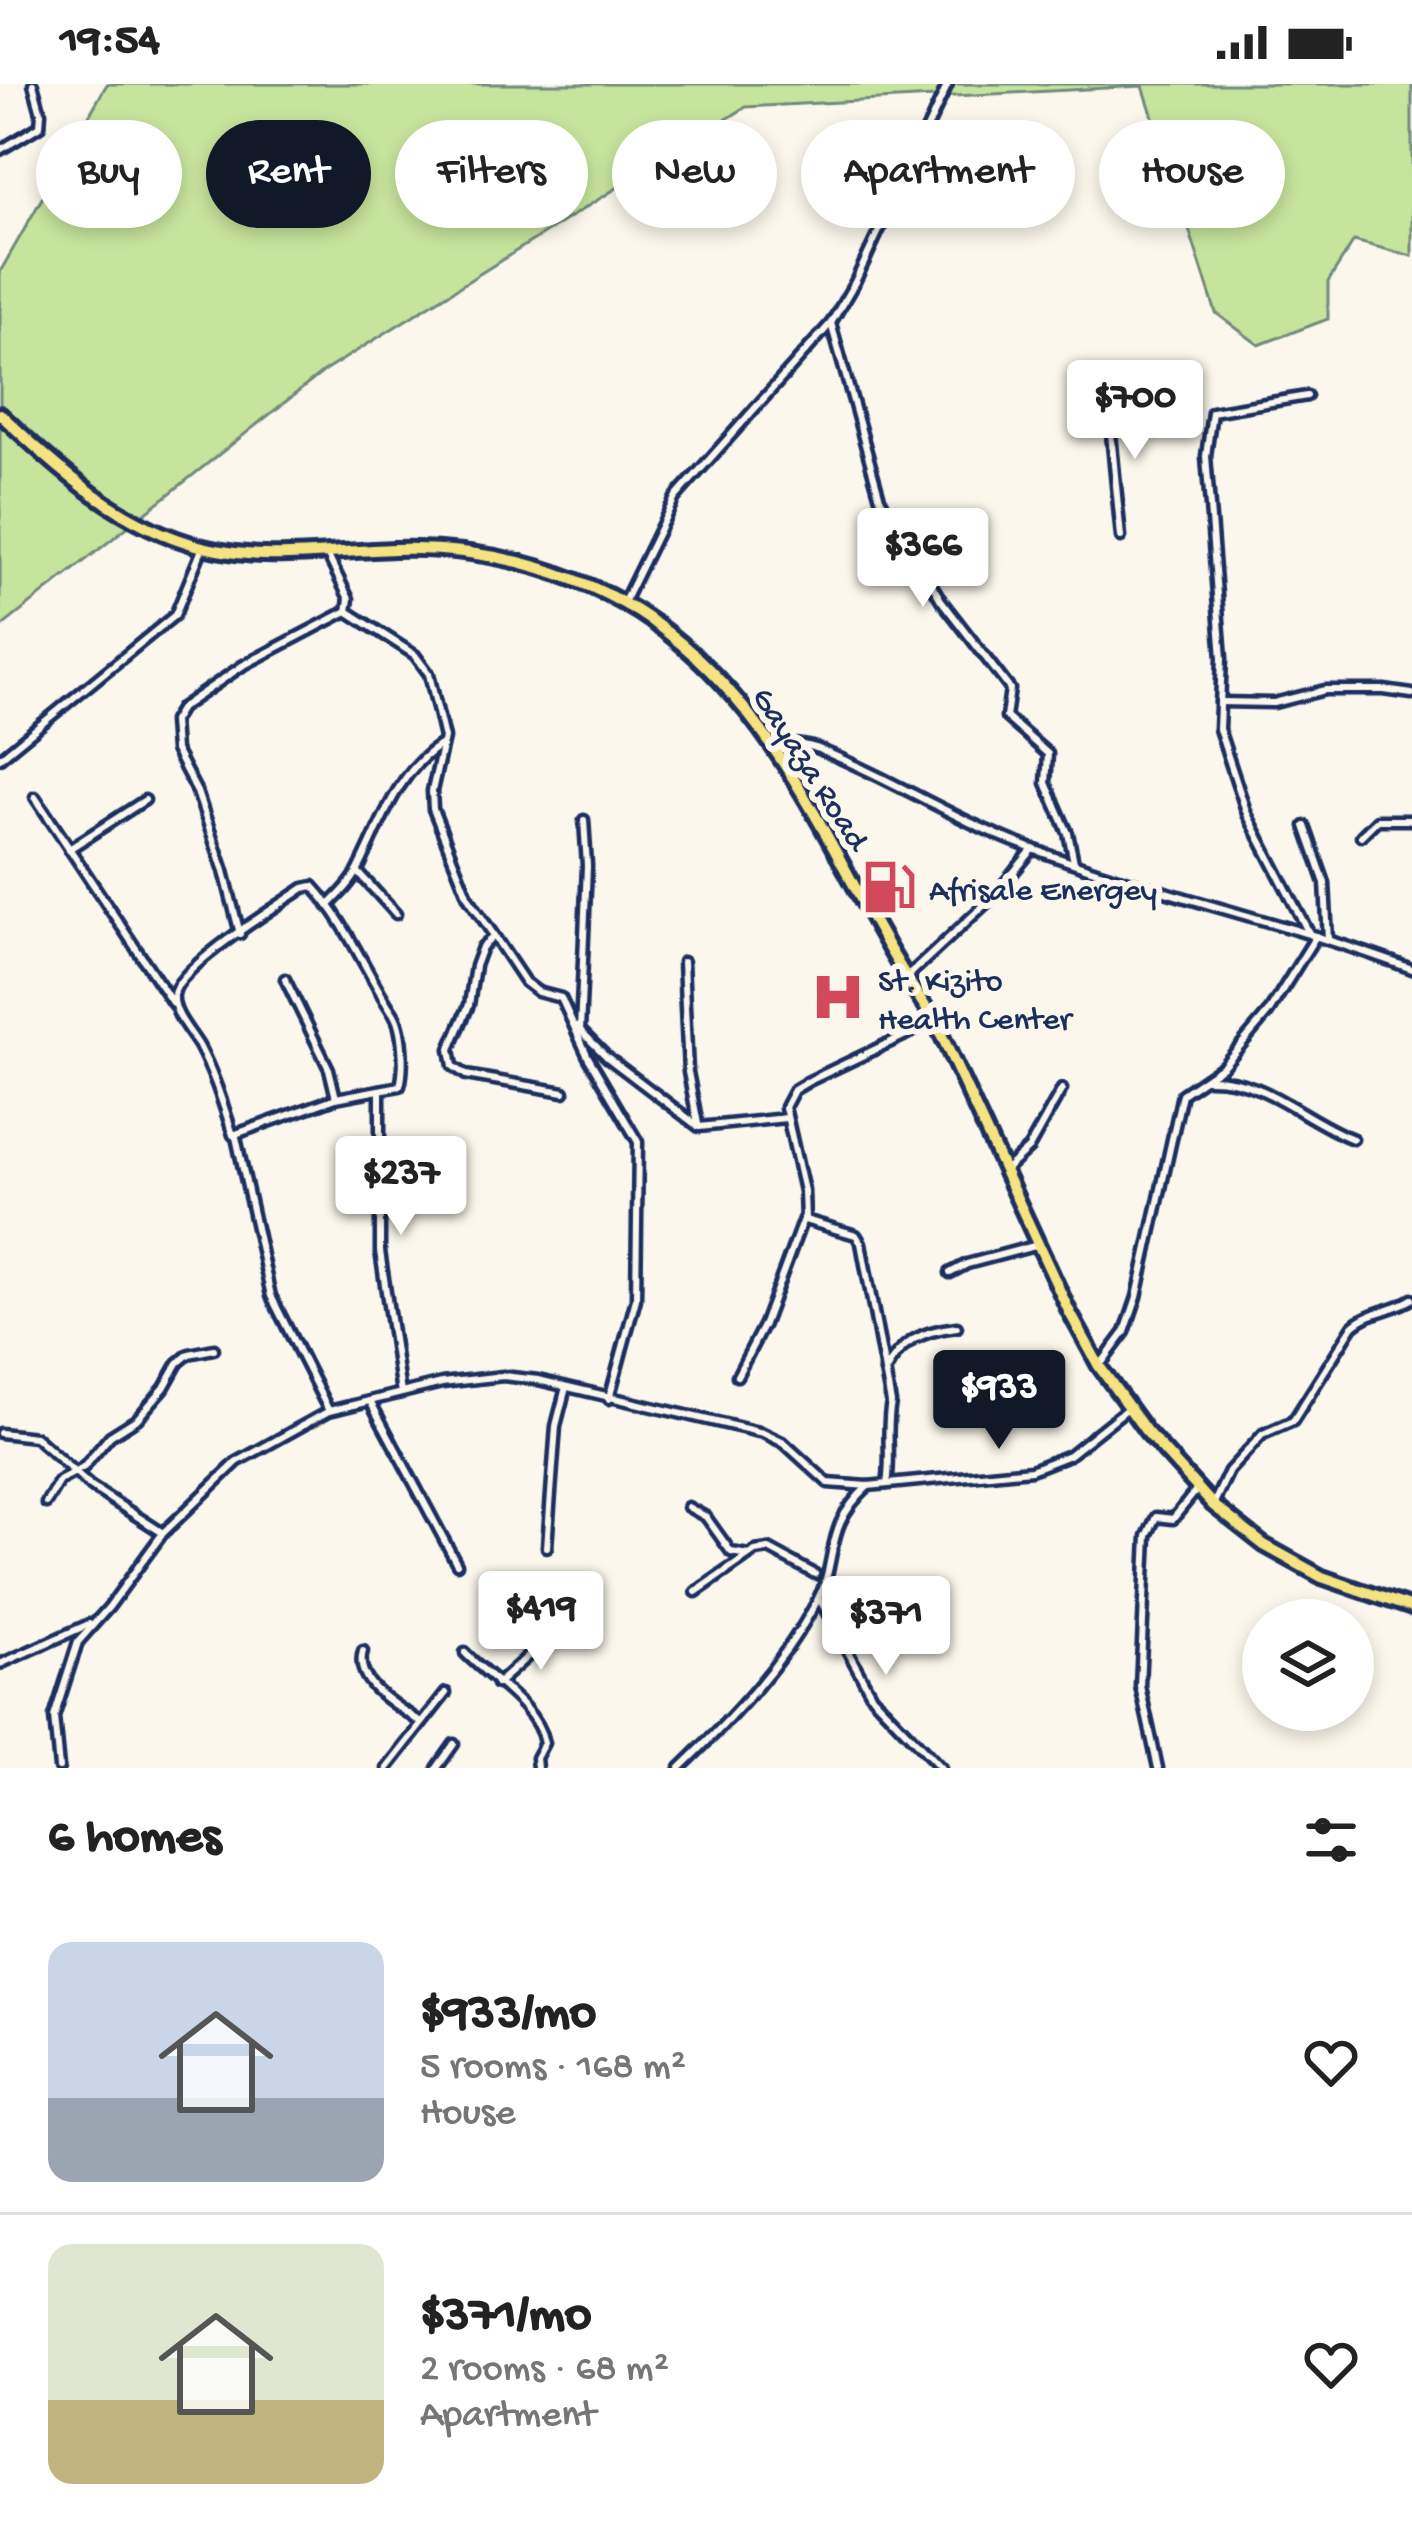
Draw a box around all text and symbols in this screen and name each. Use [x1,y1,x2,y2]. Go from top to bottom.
text: 19:54 [60,16,160,69]
chip: Buy [36,120,182,228]
chip: Rent [206,120,371,228]
chip: Filters [395,120,588,228]
chip: New [612,120,777,228]
chip: Apartment [801,120,1075,228]
chip: House [1099,120,1285,228]
pin: $700 [1064,360,1206,462]
text: $700 [1094,376,1176,422]
pin: $366 [852,508,994,610]
text: $366 [884,524,962,570]
street label: Gayaza Road [741,682,876,861]
fuel station icon: Afrisale Energey [860,858,918,916]
place label: Afrisale Energey [929,874,1157,912]
place label: St. Kizito Health Center [878,965,1075,1041]
hospital icon: St. Kizito Health Center [809,968,867,1026]
pin: $237 [330,1136,472,1238]
text: $237 [362,1152,440,1198]
pin: $933 [928,1350,1070,1452]
text: $933 [960,1366,1038,1412]
pin: $419 [470,1571,612,1673]
pin: $371 [815,1576,957,1678]
text: $419 [505,1587,577,1633]
text: $371 [849,1592,923,1638]
map controls [1242,1599,1374,1731]
button: layers [1242,1599,1374,1731]
icon: filters [1298,1807,1364,1873]
text: 6 homes [48,1810,221,1870]
text: $933/mo [420,1986,596,2046]
icon: home [144,1990,288,2134]
icon: heart [1298,2029,1364,2095]
text: 5 rooms · 168 m² [420,2046,686,2092]
text: House [420,2092,515,2138]
text: $371/mo [420,2288,591,2348]
icon: home [144,2292,288,2436]
icon: heart [1298,2331,1364,2397]
text: 2 rooms · 68 m² [420,2348,669,2394]
text: Apartment [420,2394,596,2440]

